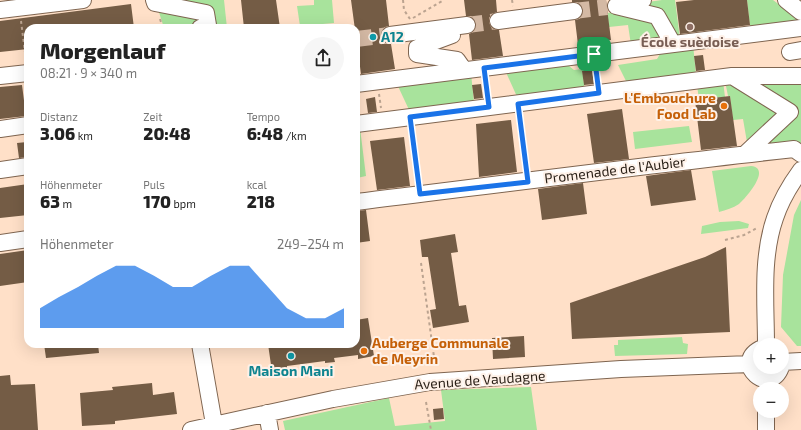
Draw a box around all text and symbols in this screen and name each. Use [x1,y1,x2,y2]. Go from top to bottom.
marker: École suèdoise [685,22,695,32]
place label: A12 [381,28,404,45]
marker: A12 [368,32,378,42]
place label: École suèdoise [641,33,739,50]
text: Morgenlauf [40,37,165,63]
button: share [302,37,344,79]
pin [577,37,611,71]
icon: arrive [583,43,605,65]
text: 08:21 · 9 × 340 m [40,65,137,81]
place label: L'Embouchure Food Lab [624,89,716,122]
marker: L'Embouchure Food Lab [719,101,729,111]
text: Distanz [40,110,78,123]
text: Zeit [143,110,162,123]
text: Tempo [247,110,280,123]
text: 3.06 [40,123,75,143]
text: 20:48 [143,123,191,143]
text: 6:48 [247,123,283,143]
text: km [75,129,93,142]
text: /km [283,129,307,142]
street label: Promenade de l'Aubier [543,152,687,187]
text: Höhenmeter [40,178,102,191]
text: Puls [143,178,165,191]
text: kcal [247,178,267,191]
text: 63 [40,191,60,211]
text: 170 [143,191,171,211]
text: 218 [247,191,275,211]
text: m [60,197,72,210]
text: bpm [171,197,196,210]
text: Höhenmeter [40,236,114,252]
text: 249–254 m [277,236,344,252]
place label: Auberge Communale de Meyrin [372,334,509,367]
map controls [753,338,789,418]
button: + [753,338,789,374]
marker: Auberge Communale de Meyrin [359,346,369,356]
marker: Maison Mani [286,351,296,361]
place label: Maison Mani [249,362,333,379]
street label: Avenue de Vaudagne [414,366,546,393]
button: − [753,382,789,418]

